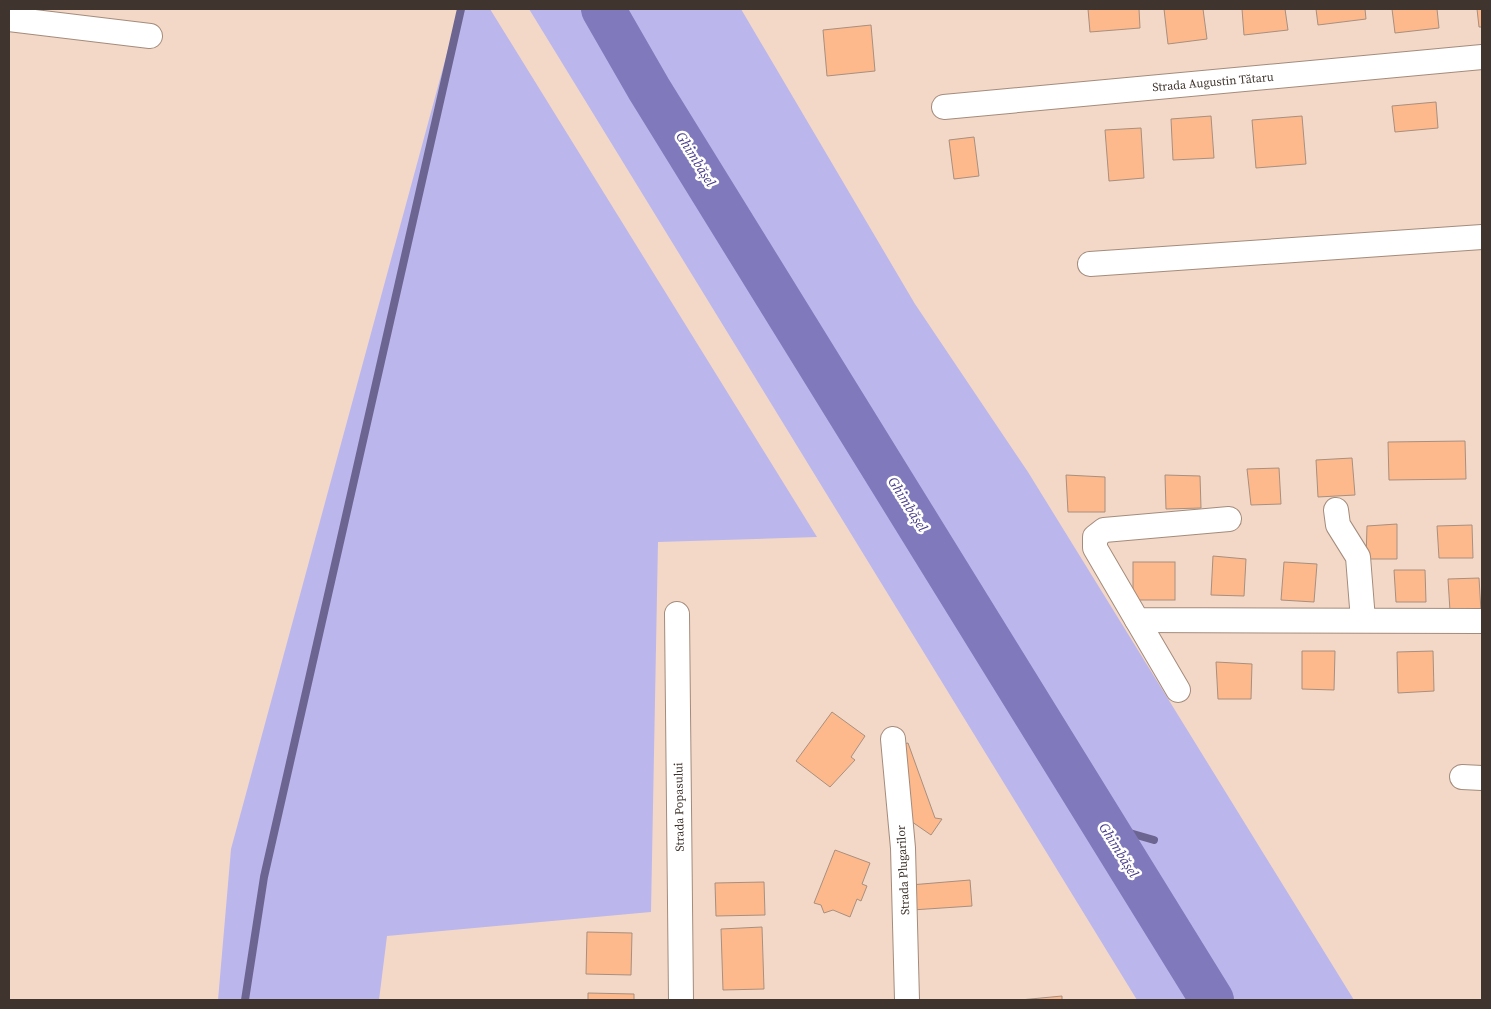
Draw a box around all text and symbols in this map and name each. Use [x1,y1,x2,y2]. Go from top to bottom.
street label: Strada Augustin Tătaru [1152,69,1274,95]
water label: Ghimbășel [671,128,721,190]
water label: Ghimbășel [883,473,933,535]
street label: Strada Popasului [670,762,688,852]
water label: Ghimbășel [1094,819,1144,881]
street label: Strada Plugarilor [893,825,913,915]

